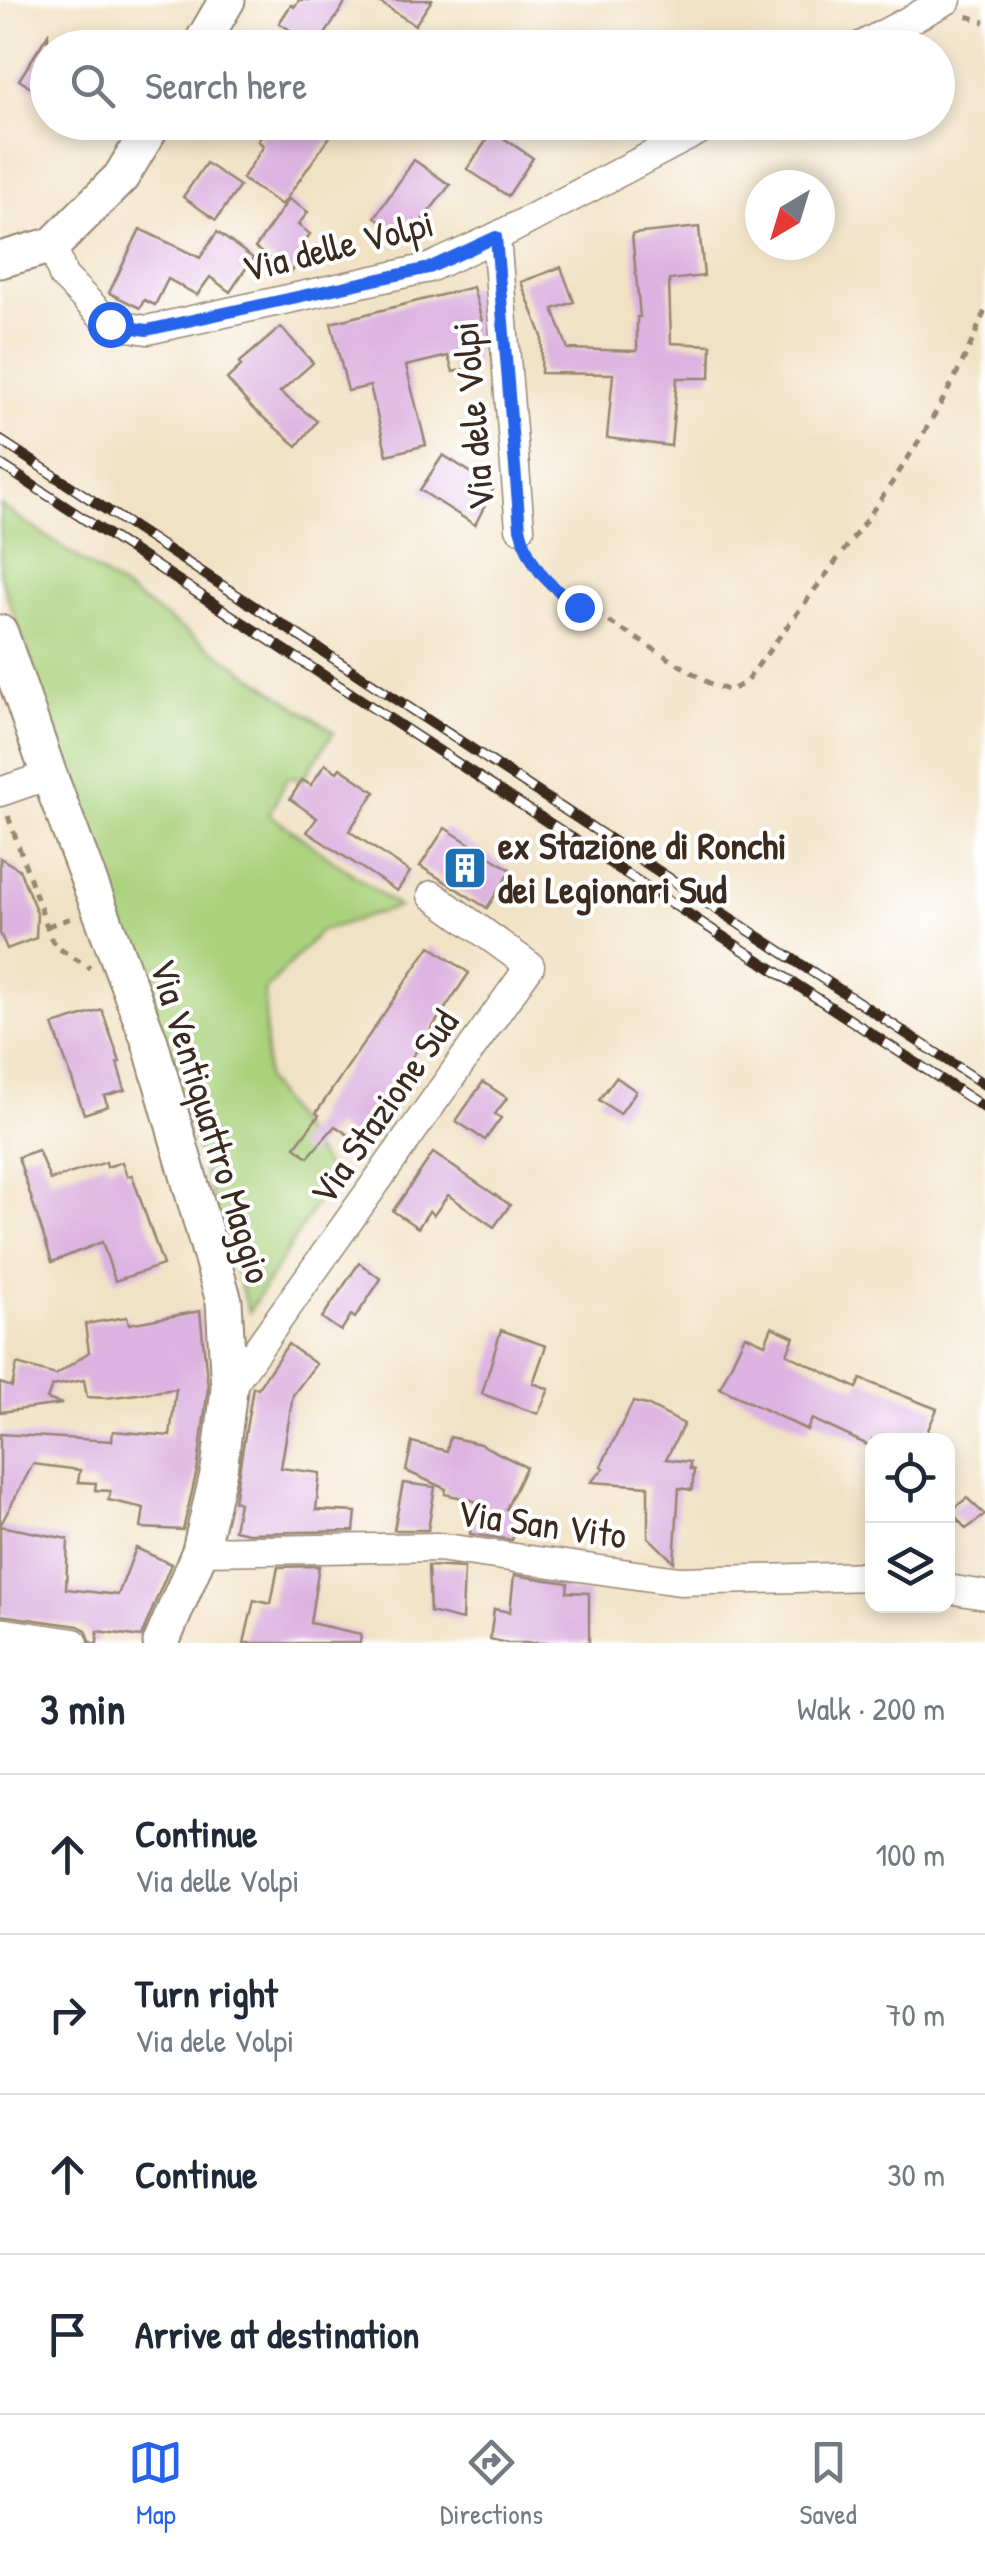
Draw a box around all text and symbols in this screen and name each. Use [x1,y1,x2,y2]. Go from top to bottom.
search box [30,30,955,140]
icon: search [65,58,120,113]
text: Search here [145,59,307,111]
north arrow [745,170,835,260]
street label: Via delle Volpi [237,196,439,294]
route start [88,302,134,348]
street label: Via dele Volpi [438,320,506,512]
route end [557,585,603,631]
place label: ex Stazione di Ronchi dei Legionari Sud [498,819,786,916]
building icon: ex Stazione di Ronchi dei Legionari Sud [442,845,488,891]
street label: Via Ventiquattro Maggio [138,952,286,1289]
street label: Via Stazione Sud [297,998,470,1215]
map controls [865,1433,955,1613]
button: locate [865,1433,955,1523]
street label: Via San Vito [454,1485,630,1561]
button: layers [865,1523,955,1613]
text: 3 min [40,1680,125,1737]
text: Walk · 200 m [797,1687,945,1730]
text: Continue [135,1807,257,1859]
icon: ahead [40,1827,95,1882]
text: 100 m [876,1833,945,1876]
text: Via delle Volpi [135,1859,299,1902]
text: Turn right [135,1967,278,2019]
icon: right [40,1987,95,2042]
text: 70 m [886,1993,945,2036]
text: Via dele Volpi [135,2019,294,2062]
icon: ahead [40,2147,95,2202]
text: Continue [135,2148,257,2200]
text: 30 m [887,2153,945,2196]
icon: arrive [40,2307,95,2362]
text: Arrive at destination [135,2308,419,2360]
tab: Map [128,2435,183,2533]
tab: Directions [440,2435,543,2533]
tab: Saved [800,2435,857,2533]

